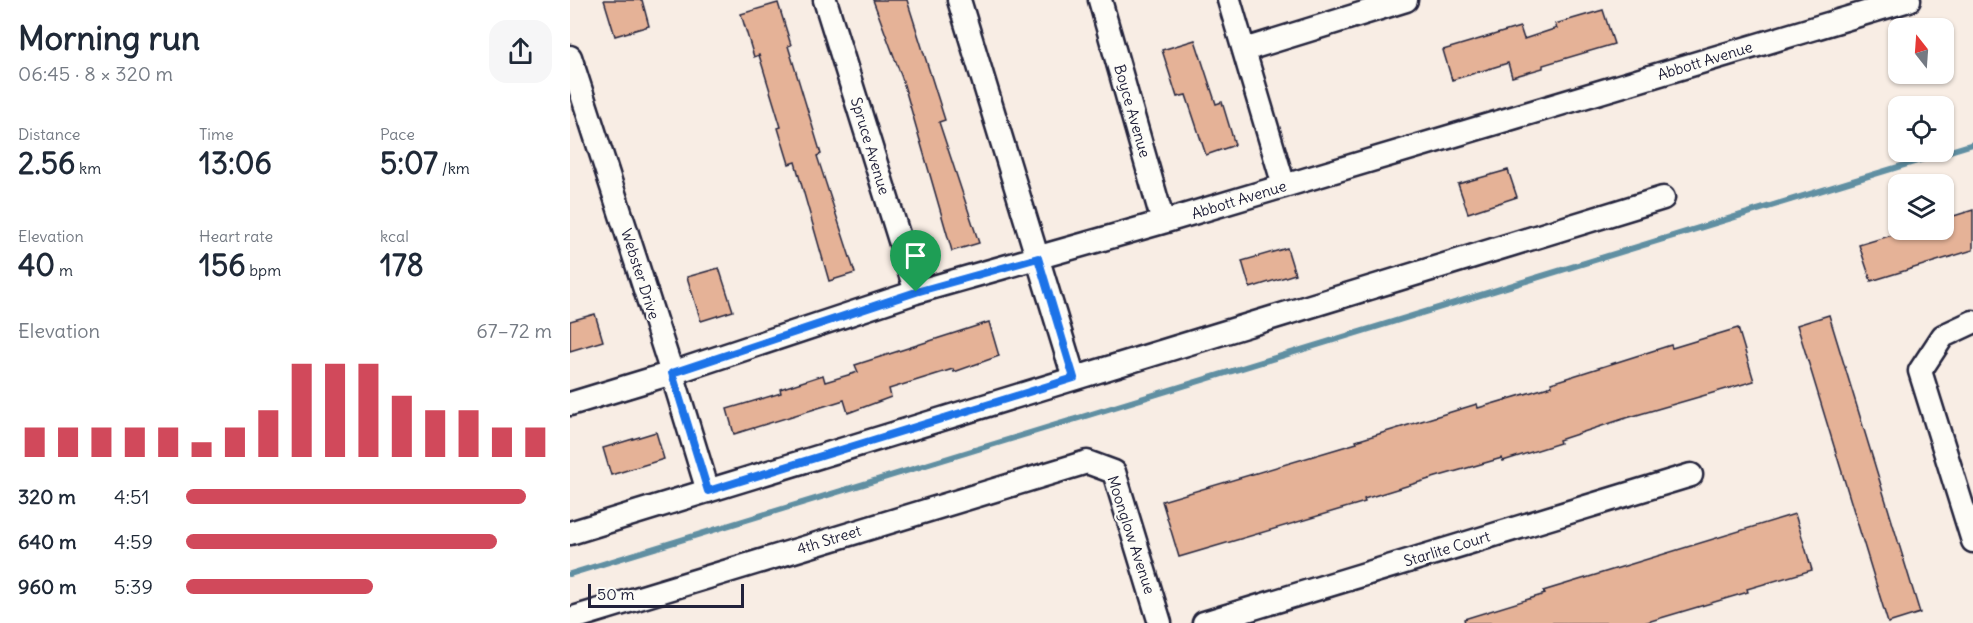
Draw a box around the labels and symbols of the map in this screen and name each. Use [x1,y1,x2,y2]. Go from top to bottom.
north arrow [1888,18,1954,84]
street label: Abbott Avenue [1655,37,1755,84]
street label: Boyce Avenue [1110,62,1155,160]
street label: Spruce Avenue [847,95,894,197]
street label: Abbott Avenue [1189,176,1289,223]
street label: Webster Drive [617,226,664,322]
pin [890,230,941,292]
street label: Moonglow Avenue [1103,473,1160,596]
street label: 4th Street [795,521,863,558]
street label: Starlite Court [1401,526,1492,571]
scale bar [588,581,744,608]

